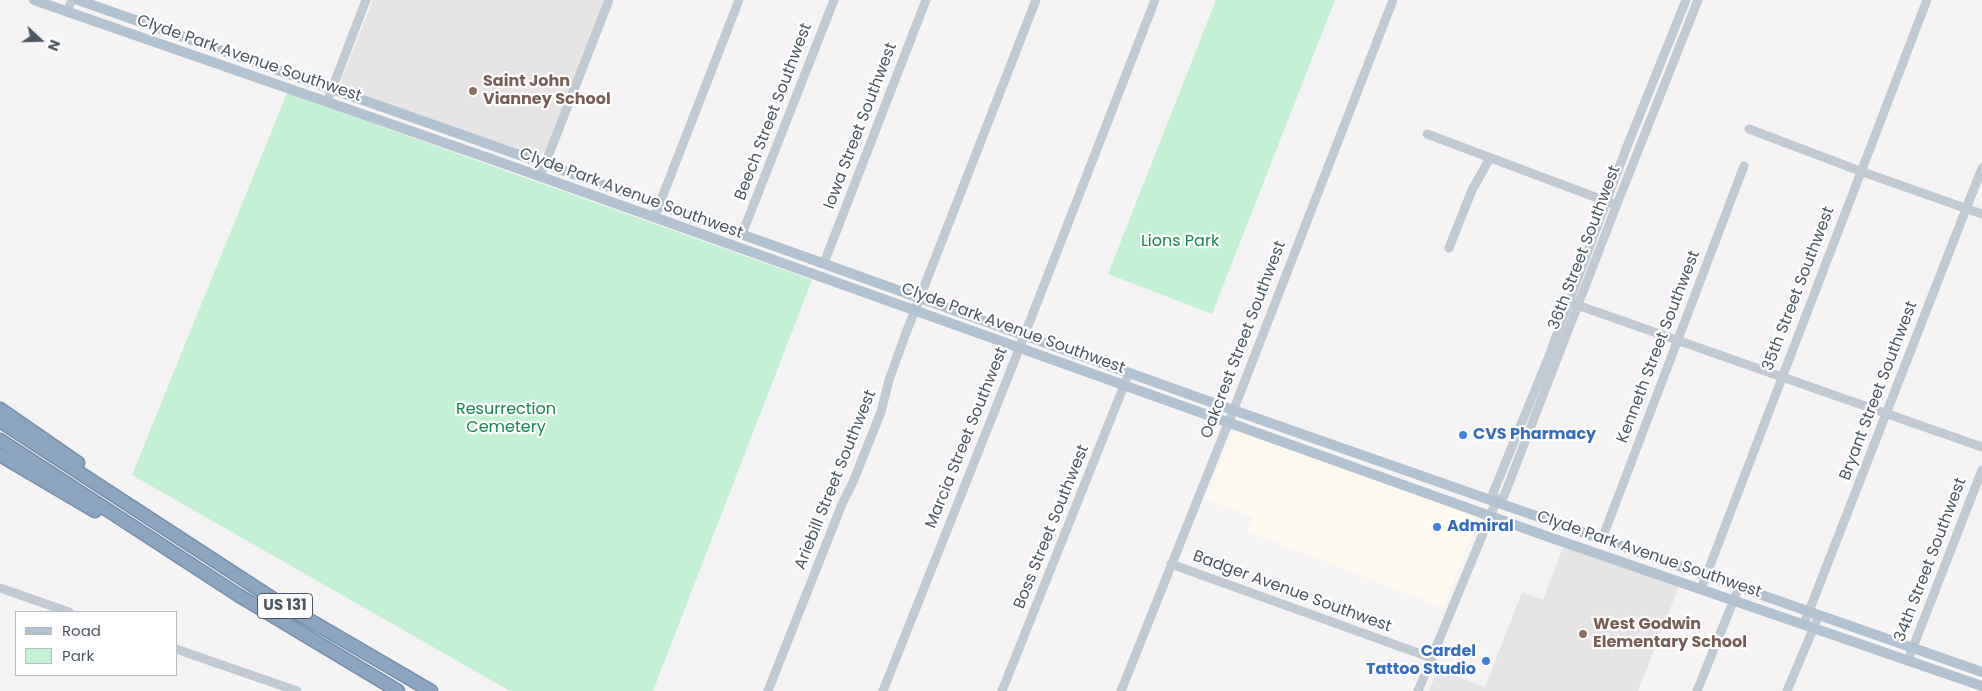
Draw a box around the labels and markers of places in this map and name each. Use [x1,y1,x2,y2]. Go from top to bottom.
place label: Saint John Vianney School [483,72,611,110]
marker: Saint John Vianney School [467,85,479,97]
place label: CVS Pharmacy [1473,425,1596,445]
marker: CVS Pharmacy [1457,429,1469,441]
place label: Admiral [1447,517,1514,537]
marker: Admiral [1431,521,1443,533]
place label: West Godwin Elementary School [1593,615,1747,653]
marker: West Godwin Elementary School [1577,628,1589,640]
place label: Cardel Tattoo Studio [1366,642,1476,680]
marker: Cardel Tattoo Studio [1480,655,1492,667]

